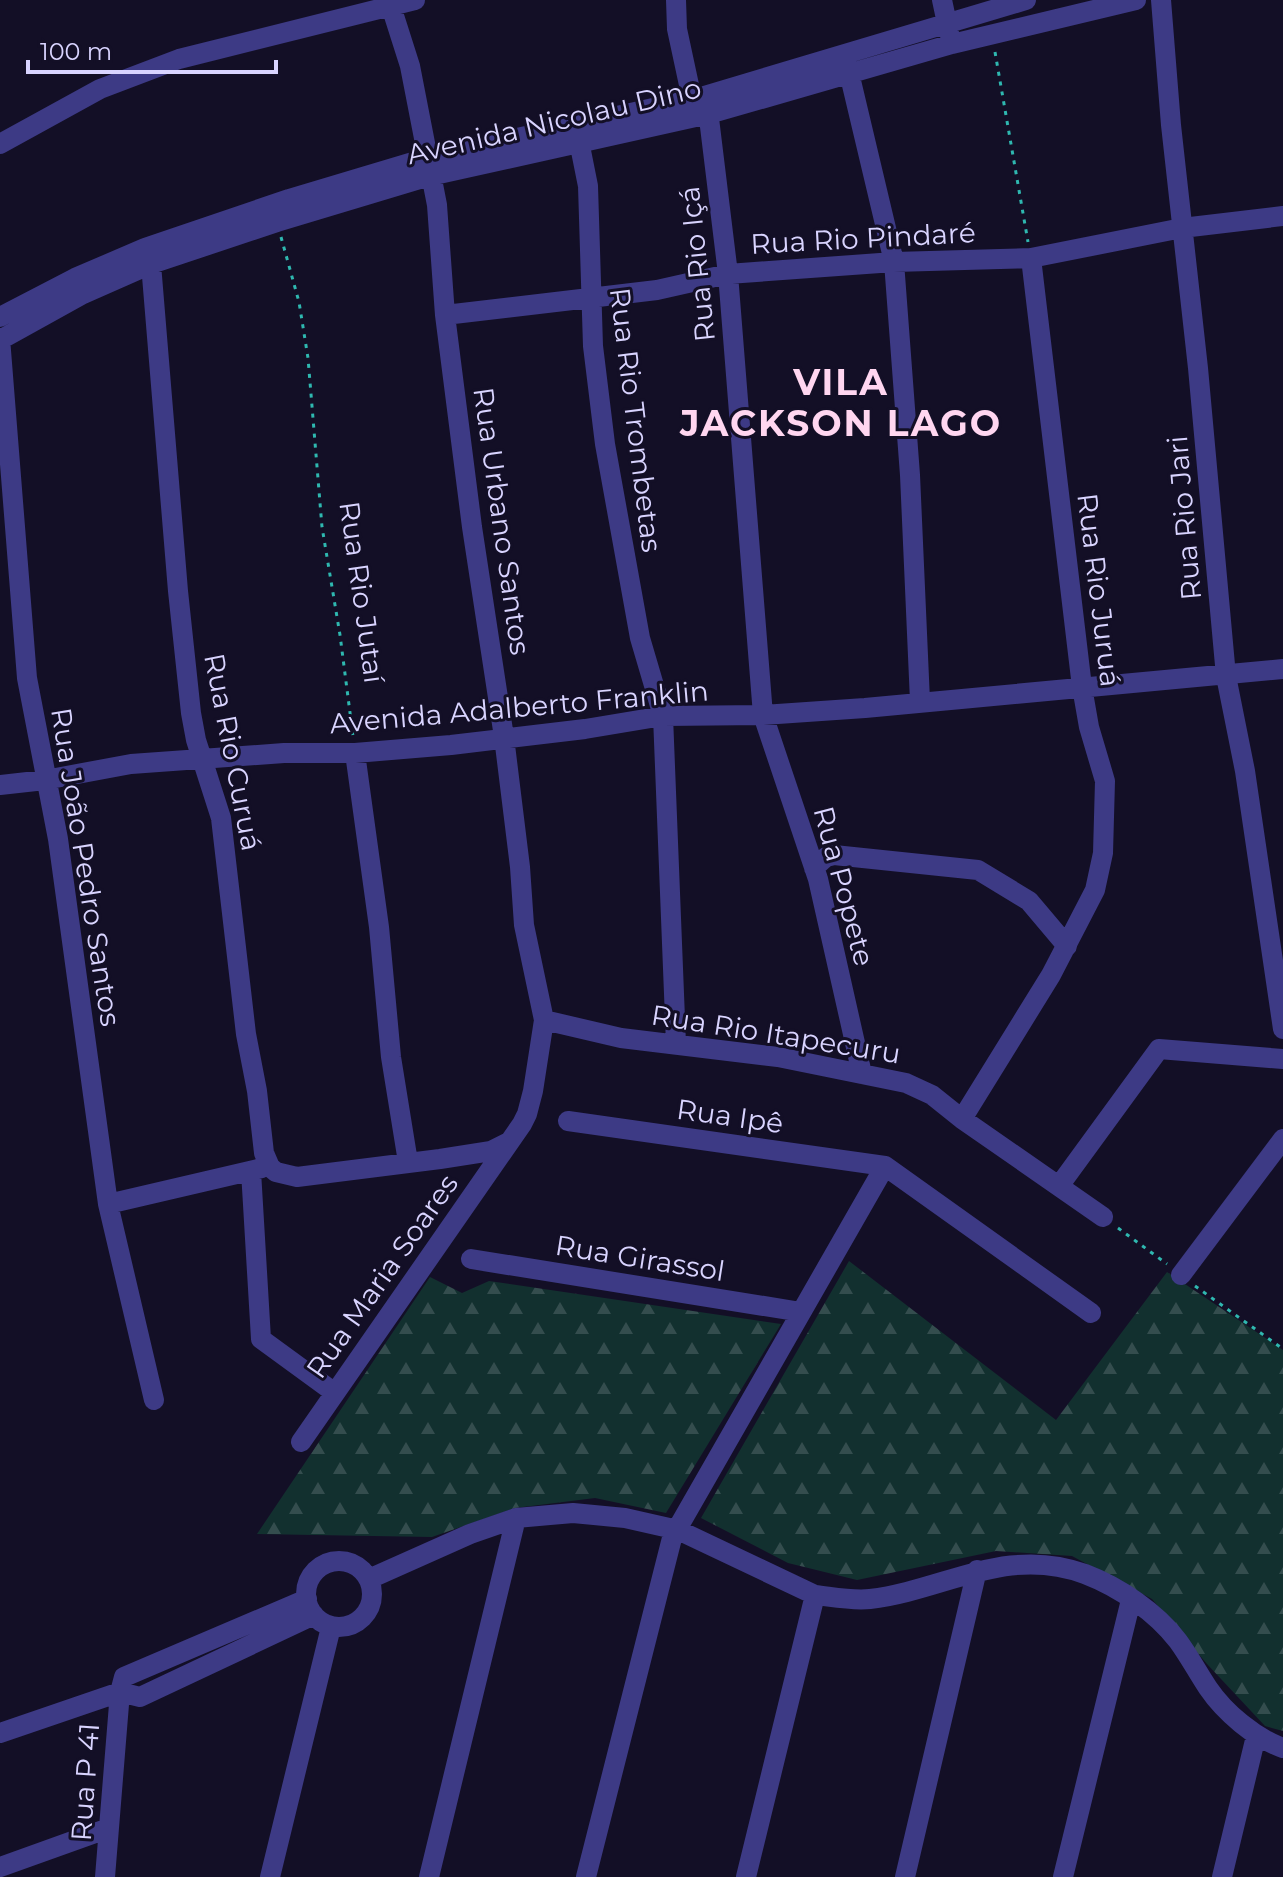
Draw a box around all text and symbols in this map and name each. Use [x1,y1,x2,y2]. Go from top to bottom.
scale bar [28,24,276,74]
text: 100 m [40,37,112,66]
street label: Avenida Nicolau Dino [404,71,704,171]
street label: Rua Rio Içá [672,184,722,344]
street label: Rua Rio Pindaré [750,215,976,261]
street label: Rua Rio Trombetas [603,286,669,554]
district label: VILA JACKSON LAGO [679,360,1002,445]
street label: Rua Urbano Santos [466,385,538,657]
street label: Rua Rio Jari [1160,434,1208,602]
street label: Rua Rio Juruá [1070,491,1128,689]
street label: Rua Rio Jutaí [332,499,392,687]
street label: Rua Rio Curuá [197,650,269,854]
street label: Avenida Adalberto Franklin [328,673,710,741]
street label: Rua João Pedro Santos [44,705,128,1029]
street label: Rua Popete [806,802,882,970]
street label: Rua Rio Itapecuru [649,998,903,1070]
street label: Rua Ipê [675,1092,785,1140]
street label: Rua Maria Soares [299,1167,465,1385]
street label: Rua Girassol [553,1228,727,1288]
street label: Rua P 41 [64,1722,106,1842]

